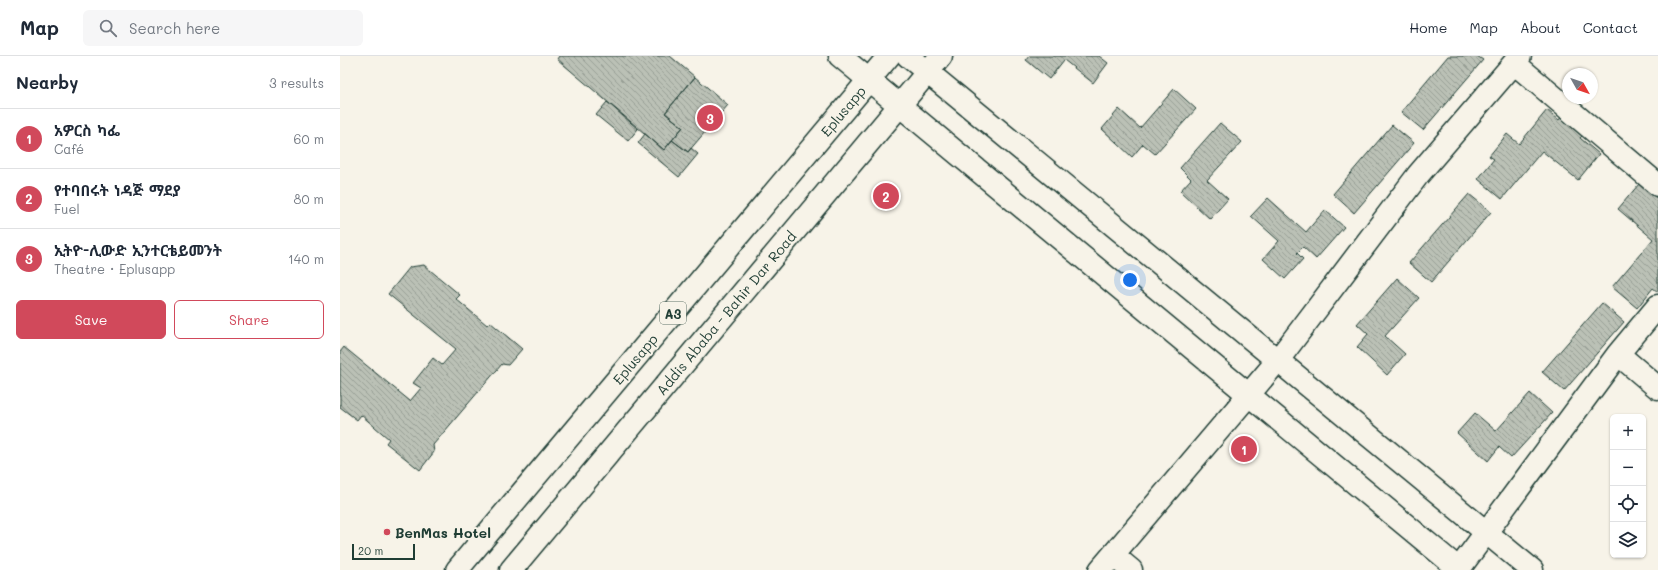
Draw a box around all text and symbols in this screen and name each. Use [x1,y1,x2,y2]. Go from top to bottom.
search box [83,10,363,46]
text: Map [20,15,59,40]
icon: search [97,17,119,39]
text: Search here [129,18,220,38]
text: Home [1409,18,1447,37]
text: Map [1469,18,1498,37]
text: About [1520,18,1561,37]
text: Contact [1583,18,1638,37]
north arrow [1562,68,1598,104]
text: Nearby [16,71,78,93]
text: 3 results [269,74,324,91]
street label: Eplusapp [816,82,870,140]
pin: 3 [697,103,723,133]
text: አዎርስ ካፌ [54,120,120,140]
text: 1 [26,130,32,147]
text: 60 m [294,130,324,147]
text: Café [54,140,84,157]
text: የተባበሩት ነዳጅ ማደያ [54,180,181,200]
pin: 2 [873,181,899,211]
text: 2 [25,190,33,207]
text: 80 m [294,190,324,207]
text: Fuel [54,200,80,217]
street label: Addis Ababa - Bahir Dar Road [652,227,800,399]
text: ኢትዮ-ሊውድ ኢንተርቴይመንት [54,240,222,260]
text: 3 [25,250,33,267]
text: 140 m [288,250,324,267]
text: Theatre · Eplusapp [54,260,175,277]
your location [1120,270,1140,290]
button: Save [16,300,166,339]
button: Share [174,300,324,339]
road number: A3 [660,302,686,324]
street label: Eplusapp [608,330,662,388]
map controls [1610,414,1646,558]
button: + [1610,414,1646,450]
pin: 1 [1231,434,1257,464]
button: − [1610,450,1646,486]
button: locate [1610,486,1646,522]
button: layers [1610,522,1646,558]
place label: BenMas Hotel [395,523,491,542]
marker: BenMas Hotel [382,527,392,537]
scale bar [352,542,415,561]
text: 20 m [358,543,383,558]

